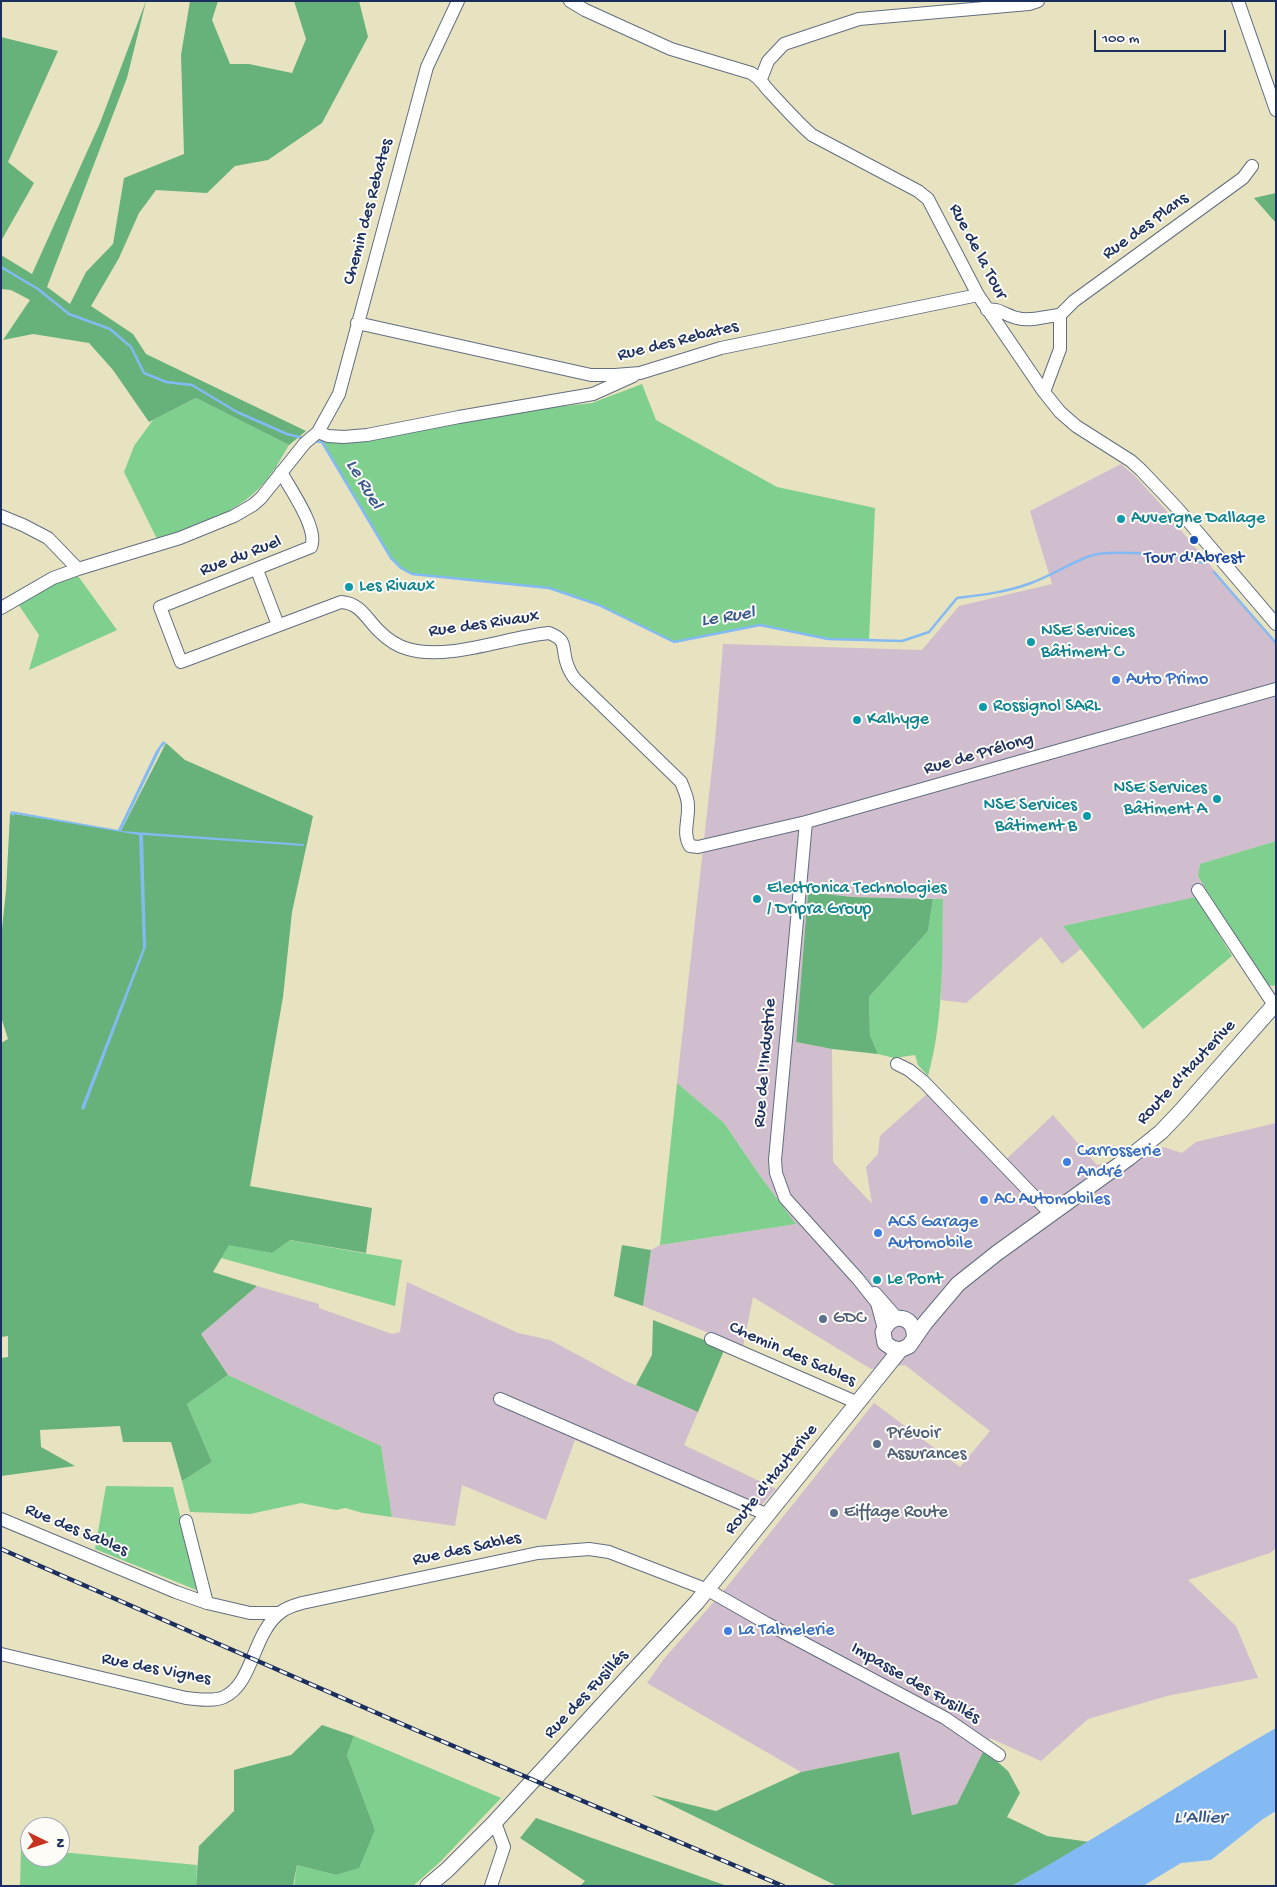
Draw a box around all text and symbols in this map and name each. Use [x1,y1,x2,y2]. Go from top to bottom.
scale bar [1097,20,1230,52]
text: 100 m [1102,30,1139,48]
street label: Chemin des Rebates [339,137,399,287]
street label: Rue des Plans [1099,189,1193,265]
street label: Rue de la Tour [943,201,1011,303]
street label: Rue des Rebates [615,317,741,367]
water label: Le Ruel [339,456,387,514]
place label: Auvergne Dallage [1131,508,1265,530]
marker: Auvergne Dallage [1115,513,1127,525]
street label: Rue du Ruel [197,532,285,582]
marker: Tour d'Abrest [1188,534,1200,546]
place label: Tour d'Abrest [1144,548,1244,570]
place label: Les Rivaux [359,576,435,598]
marker: Les Rivaux [343,581,355,593]
water label: Le Ruel [699,603,757,633]
street label: Rue des Rivaux [427,607,541,643]
place label: NSE Services Bâtiment C [1041,621,1134,664]
marker: NSE Services Bâtiment C [1025,636,1037,648]
place label: Auto Primo [1126,669,1208,691]
marker: Auto Primo [1110,674,1122,686]
place label: Rossignol SARL [993,696,1100,718]
marker: Rossignol SARL [977,701,989,713]
place label: Kalhyge [867,709,929,731]
marker: Kalhyge [851,714,863,726]
street label: Rue de Prélong [922,729,1036,781]
place label: NSE Services Bâtiment A [1114,778,1207,821]
marker: NSE Services Bâtiment A [1211,793,1223,805]
place label: NSE Services Bâtiment B [984,795,1077,838]
marker: NSE Services Bâtiment B [1081,810,1093,822]
place label: Electronica Technologies / Dripra Group [767,878,947,921]
marker: Electronica Technologies / Dripra Group [751,893,763,905]
street label: Rue de l'Industrie [750,998,782,1128]
street label: Route d'Hauterive [1133,1016,1241,1130]
place label: Carrosserie André [1077,1141,1161,1184]
marker: Carrosserie André [1061,1156,1073,1168]
place label: AC Automobiles [994,1189,1110,1211]
marker: AC Automobiles [978,1194,990,1206]
place label: ACS Garage Automobile [888,1212,978,1254]
marker: ACS Garage Automobile [872,1227,884,1239]
place label: Le Pont [887,1269,942,1291]
marker: Le Pont [871,1274,883,1286]
place label: GDC [833,1308,866,1330]
marker: GDC [817,1313,829,1325]
street label: Chemin des Sables [725,1317,859,1393]
street label: Route d'Hauterive [721,1420,823,1540]
place label: Prévoir Assurances [887,1423,966,1466]
marker: Prévoir Assurances [871,1438,883,1450]
street label: Rue des Sables [21,1500,131,1562]
place label: Eiffage Route [844,1502,948,1524]
marker: Eiffage Route [828,1507,840,1519]
street label: Rue des Sables [411,1528,523,1572]
place label: La Talmelerie [738,1620,835,1642]
marker: La Talmelerie [722,1625,734,1637]
street label: Impasse des Fusillés [847,1638,983,1730]
street label: Rue des Fusillés [540,1646,634,1744]
street label: Rue des Vignes [100,1649,212,1691]
water label: L'Allier [1174,1808,1226,1830]
north arrow [20,1817,70,1867]
text: N [51,1838,68,1848]

